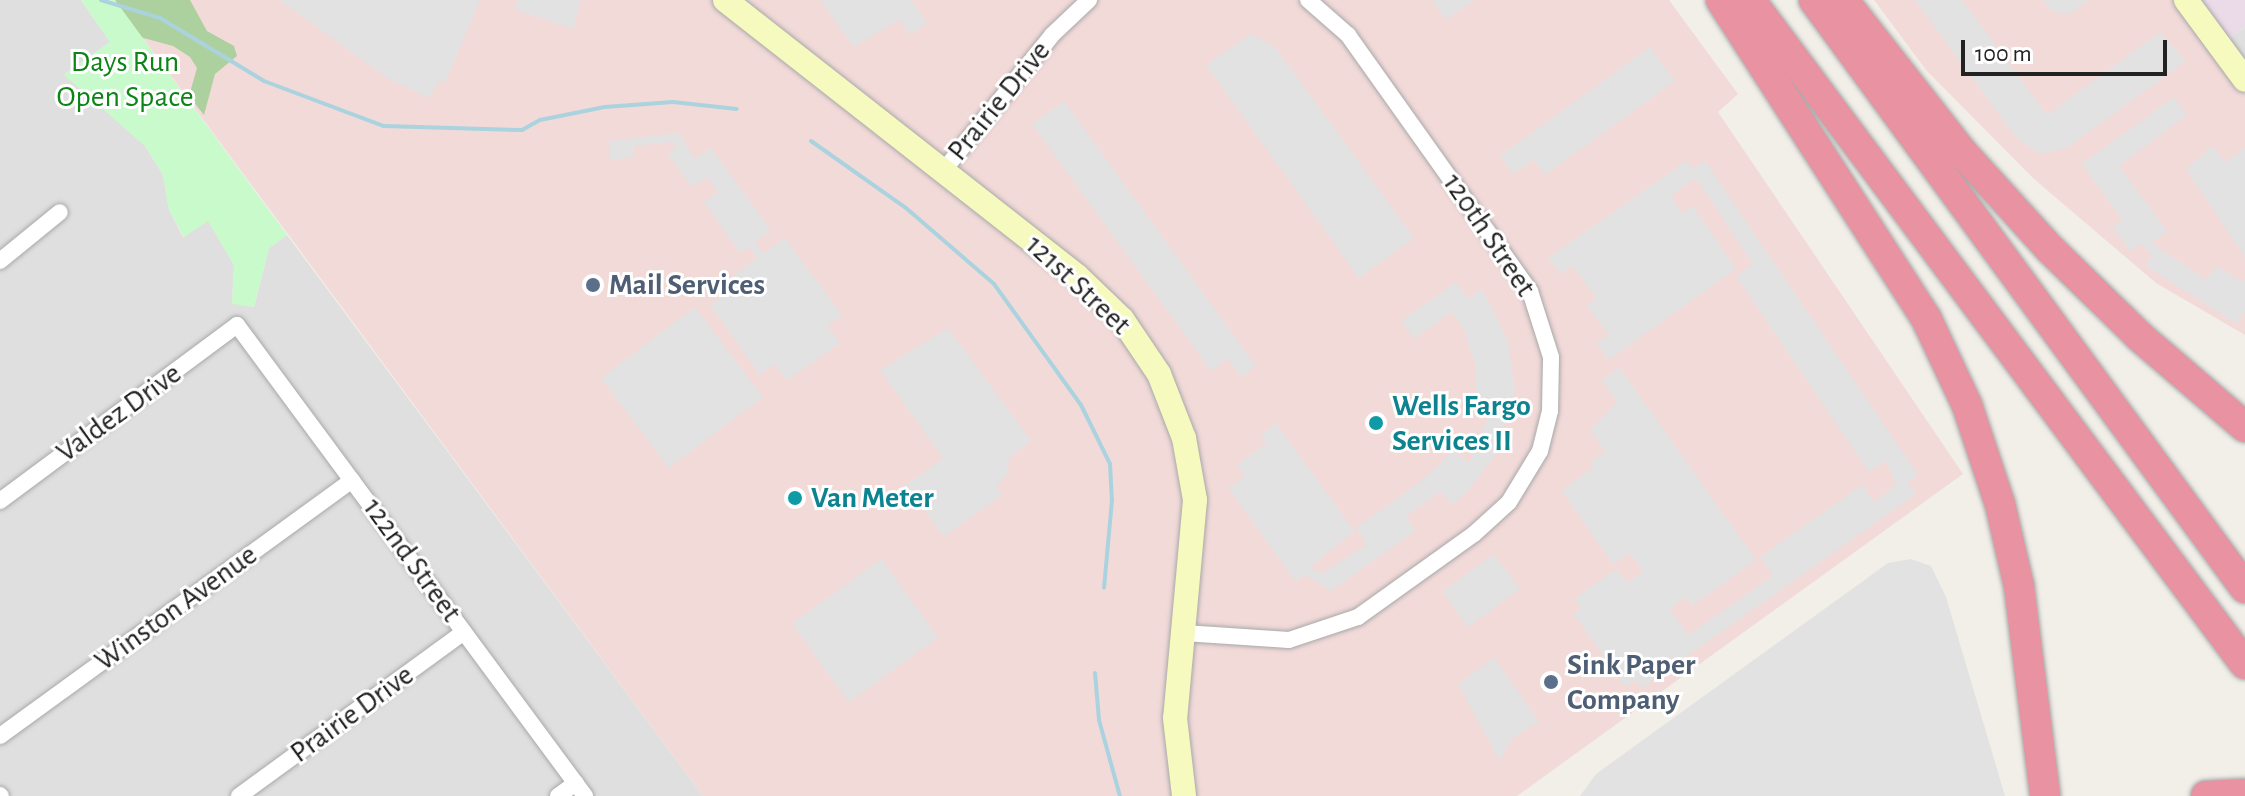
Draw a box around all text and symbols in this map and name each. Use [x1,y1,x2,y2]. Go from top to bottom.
scale bar [1965,24,2171,74]
street label: Prairie Drive [940,34,1058,168]
text: 100 m [1975,42,2032,66]
park label: Days Run Open Space [56,44,194,114]
street label: 120th Street [1435,167,1543,303]
street label: 121st Street [1018,227,1138,343]
place label: Mail Services [609,267,765,303]
marker: Mail Services [584,276,602,294]
street label: Valdez Drive [50,356,188,470]
place label: Wells Fargo Services II [1392,388,1531,458]
marker: Wells Fargo Services II [1367,414,1385,432]
place label: Van Meter [811,480,934,516]
marker: Van Meter [786,489,804,507]
street label: 122nd Street [355,491,469,629]
street label: Winston Avenue [88,537,264,679]
place label: Sink Paper Company [1567,647,1695,718]
street label: Prairie Drive [283,657,421,771]
marker: Sink Paper Company [1542,673,1560,691]

